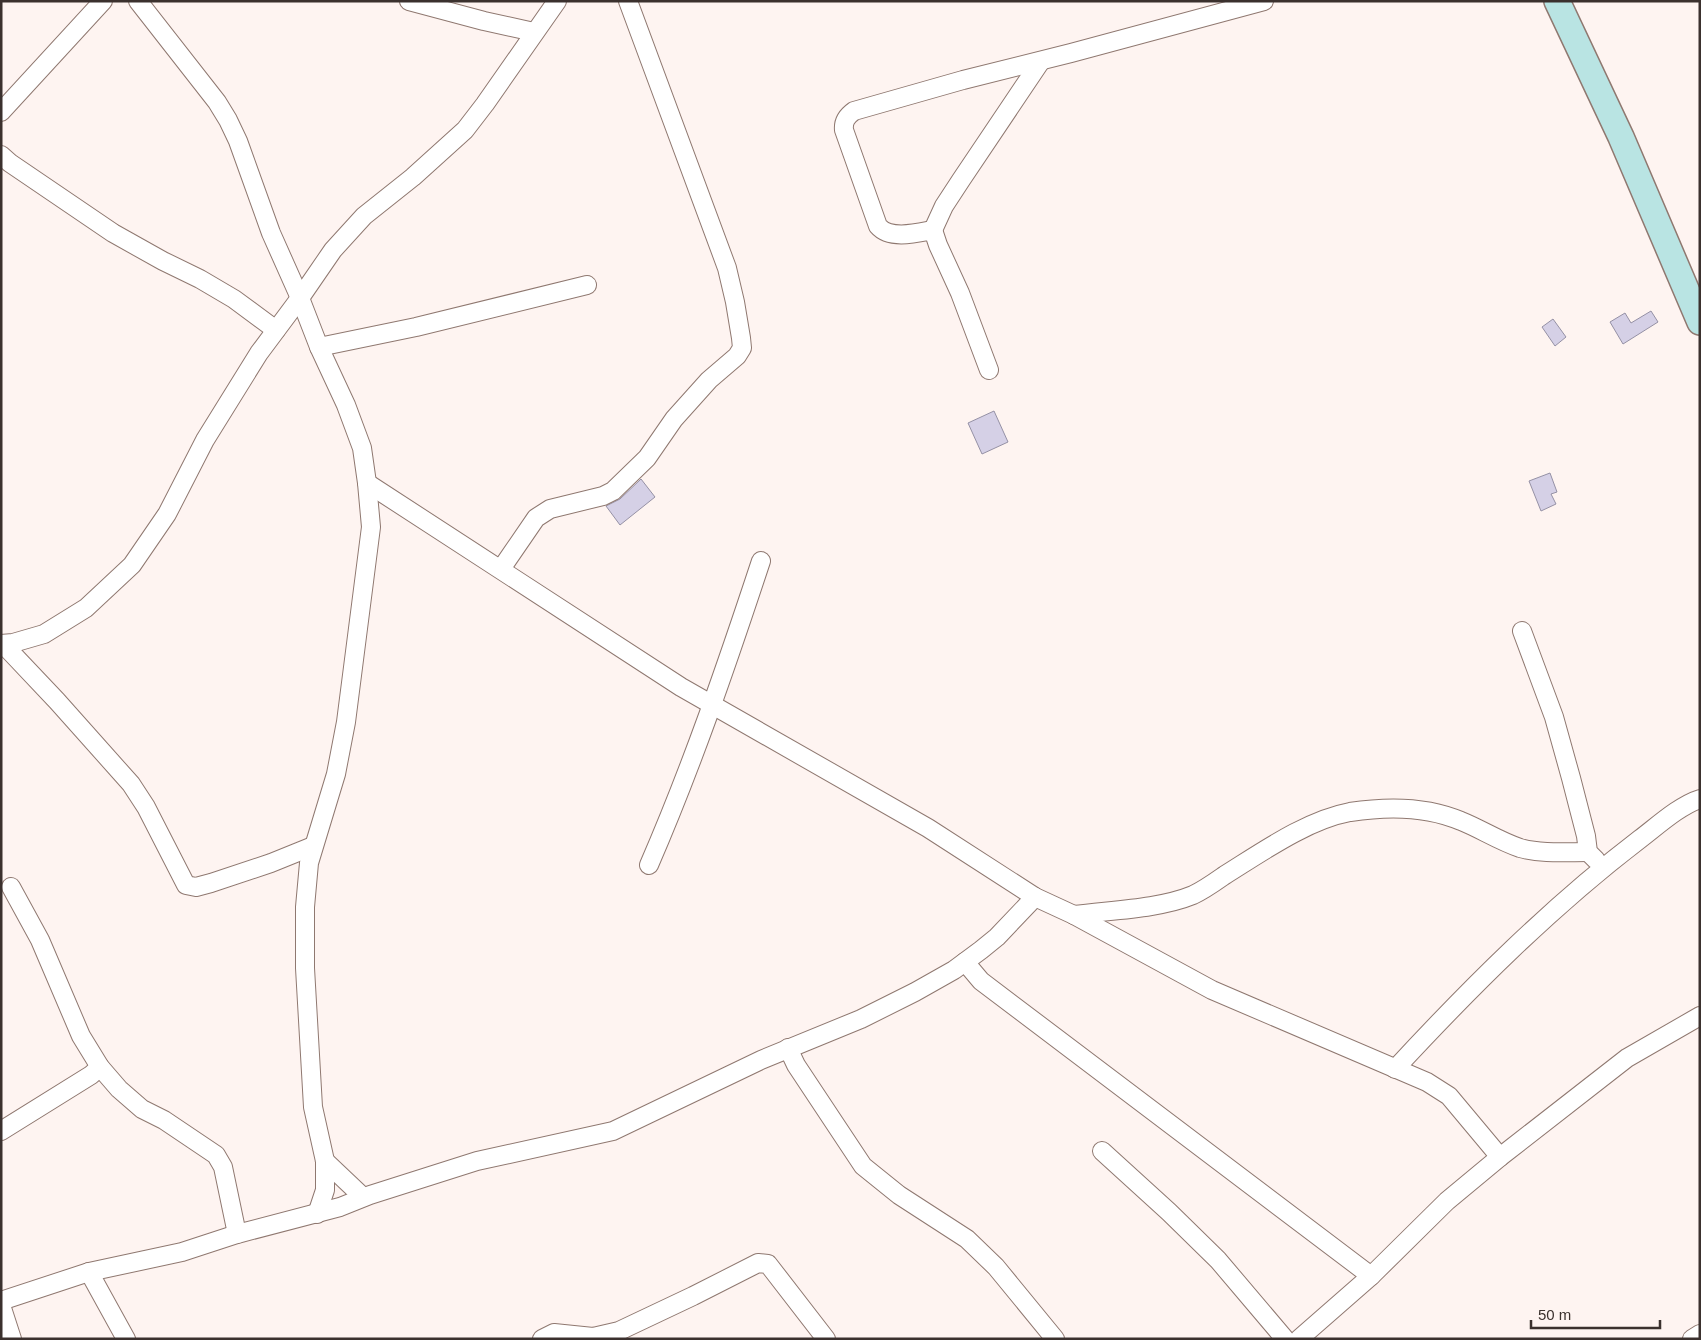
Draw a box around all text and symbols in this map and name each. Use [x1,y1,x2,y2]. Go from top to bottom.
scale bar [1531,1298,1660,1330]
text: 50 m [1538,1306,1571,1323]

